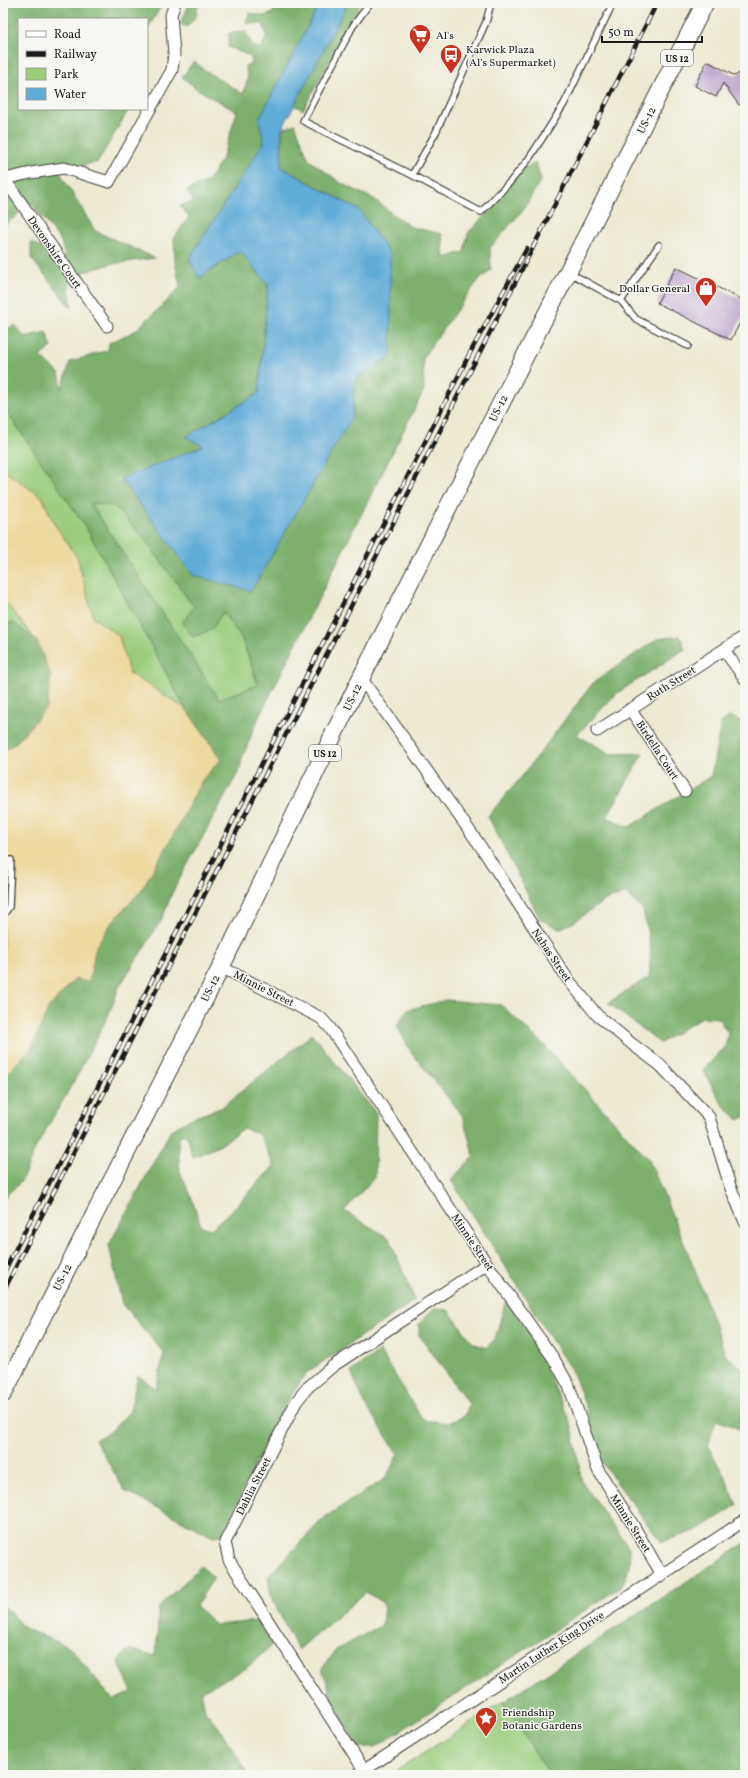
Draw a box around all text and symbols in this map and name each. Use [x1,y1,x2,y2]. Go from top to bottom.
legend [18,18,148,110]
scale bar [602,18,702,44]
supermarket icon: Al's [407,22,433,55]
text: 50 m [608,25,634,41]
text: Road [54,27,81,43]
place label: Al's [436,29,454,44]
bus stop icon: Karwick Plaza (Al's Supermarket) [438,42,464,75]
place label: Karwick Plaza (Al's Supermarket) [466,43,556,71]
text: Railway [54,47,97,63]
road number: US 12 [661,50,693,66]
text: Park [54,67,79,83]
text: Water [54,87,86,103]
street label: US-12 [634,105,660,137]
street label: Devonshire Court [23,214,85,292]
shop icon: Dollar General [693,275,719,308]
place label: Dollar General [619,282,690,297]
street label: US-12 [486,393,512,425]
street label: Ruth Street [644,663,699,705]
street label: US-12 [340,682,366,714]
street label: Birdella Court [632,718,682,784]
road number: US 12 [309,745,341,761]
street label: Nahas Street [527,926,574,986]
street label: Minnie Street [230,968,296,1011]
street label: US-12 [198,973,224,1005]
street label: Minnie Street [447,1211,497,1275]
street label: US-12 [50,1262,76,1294]
street label: Dahlia Street [233,1455,275,1518]
street label: Minnie Street [606,1492,654,1556]
street label: Martin Luther King Drive [496,1608,608,1688]
place icon: Friendship Botanic Gardens [473,1705,499,1738]
place label: Friendship Botanic Gardens [502,1706,582,1734]

